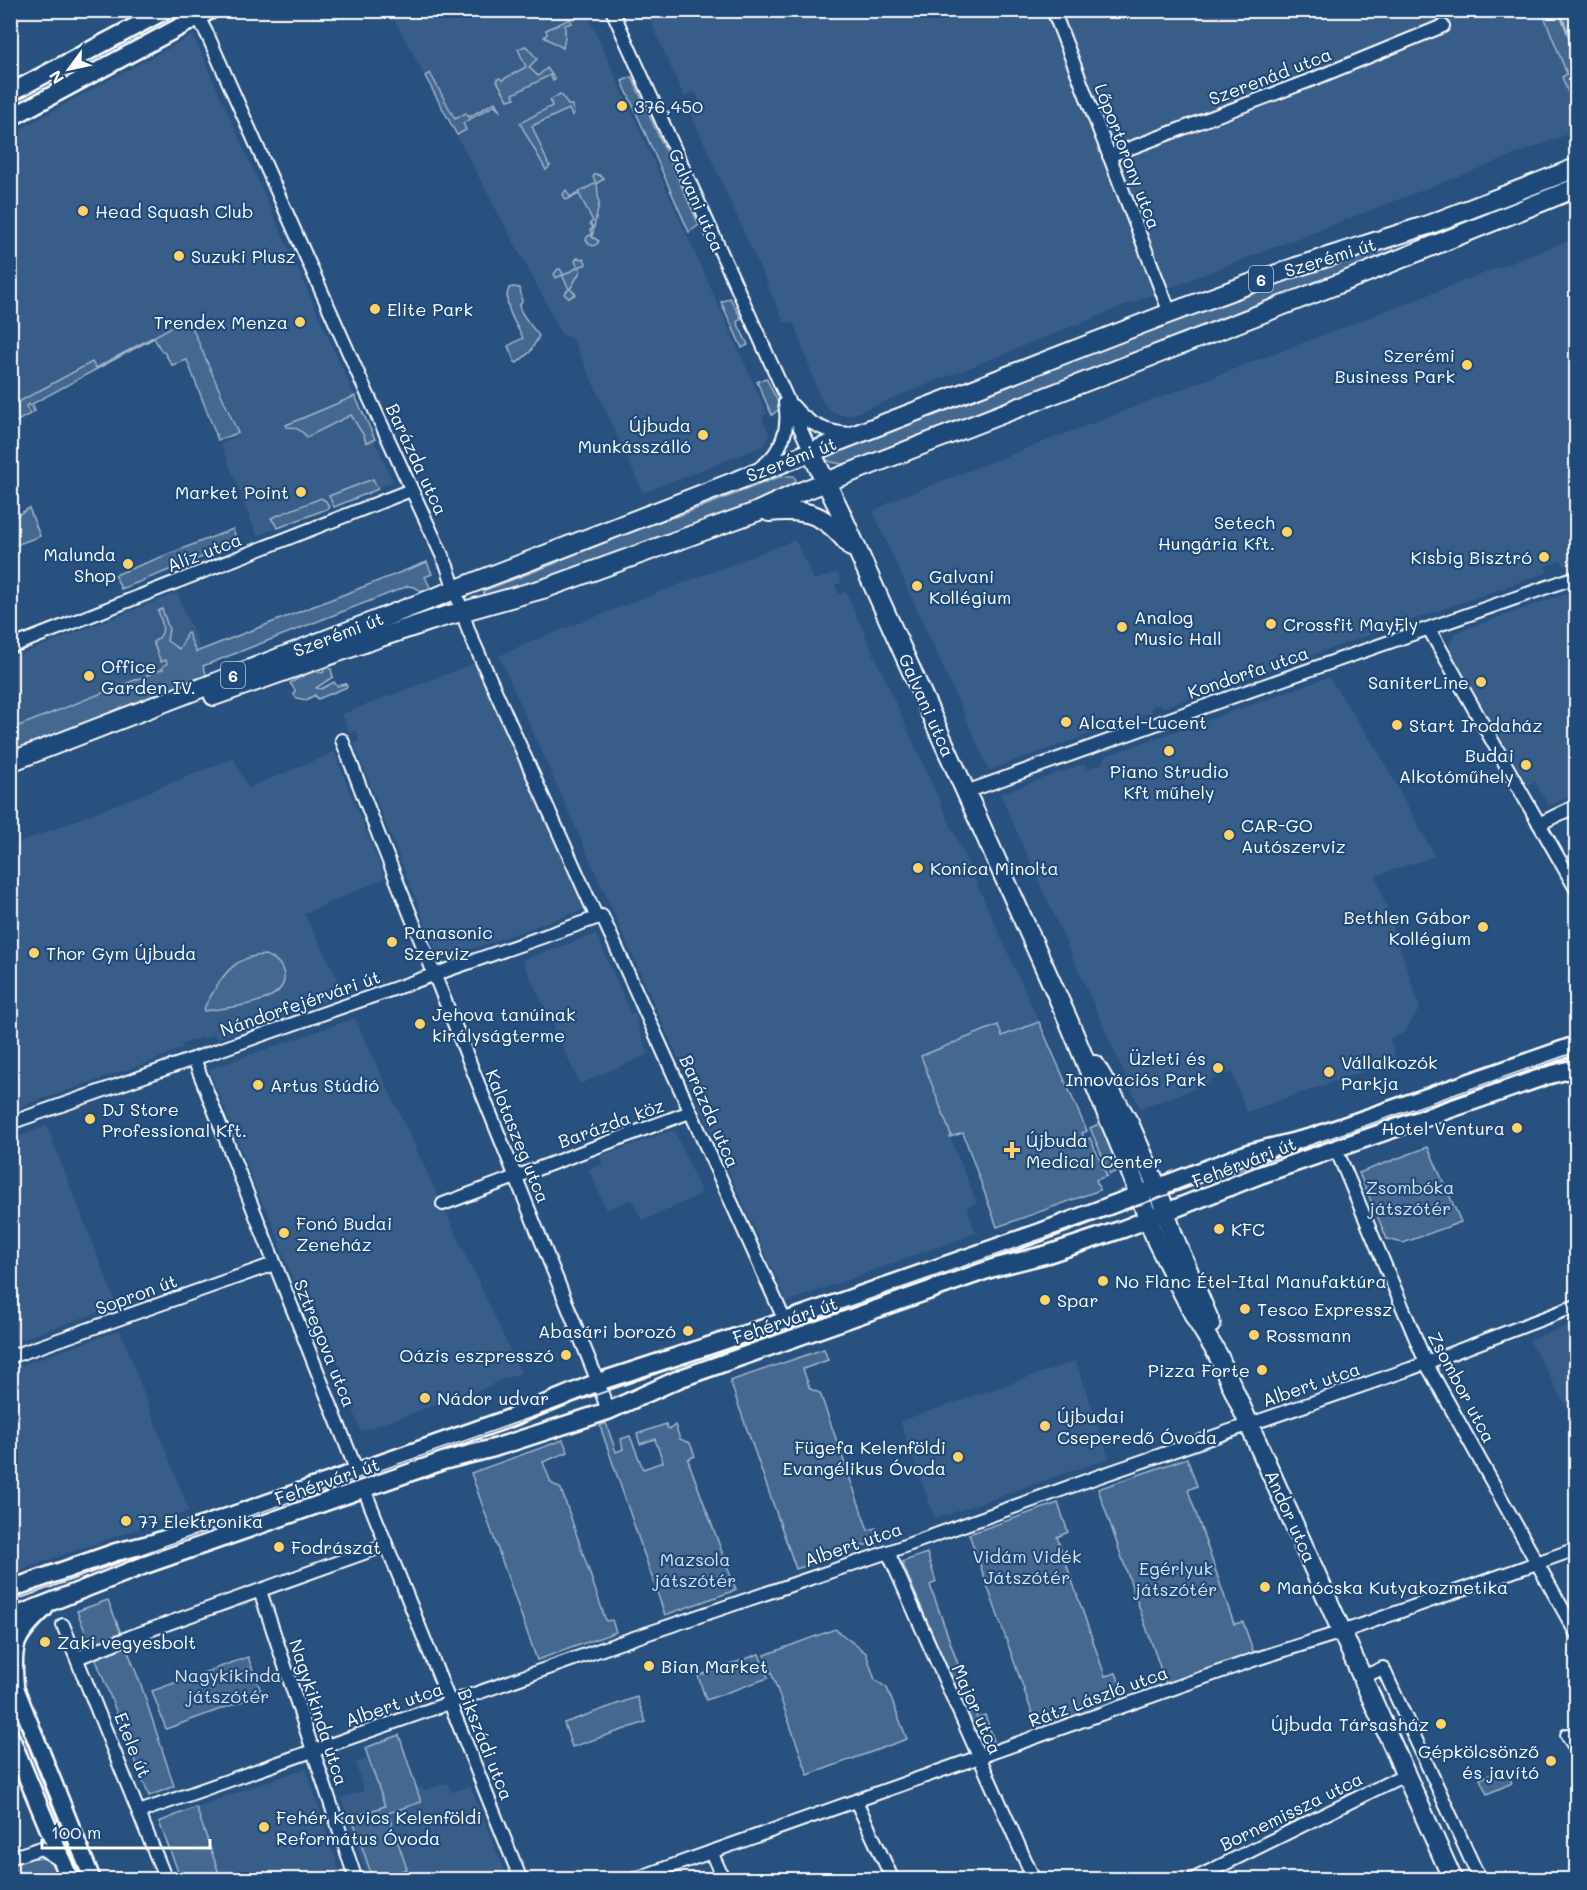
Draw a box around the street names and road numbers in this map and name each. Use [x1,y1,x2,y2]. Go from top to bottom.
street label: Szerenád utca [1205,42,1335,110]
street label: Lőportorony utca [1089,80,1167,232]
street label: Galvani utca [664,145,730,255]
street label: Szerémi út [1281,232,1379,282]
road number: 6 [1249,266,1273,292]
street label: Barázda utca [381,399,453,519]
street label: Szerémi út [742,431,840,487]
street label: Alíz utca [163,527,245,577]
street label: Szerémi út [289,606,387,662]
street label: Kondorfa utca [1184,640,1312,704]
street label: Galvani utca [894,650,960,760]
road number: 6 [221,662,245,688]
street label: Nándorfejérvári út [217,964,383,1042]
street label: Barázda utca [675,1051,745,1171]
street label: Kalotaszeg utca [480,1066,556,1206]
street label: Barázda köz [555,1093,667,1153]
street label: Fehérvári út [1189,1131,1299,1193]
street label: Sopron út [92,1268,180,1320]
street label: Sztregova utca [289,1276,361,1410]
street label: Fehérvári út [729,1291,841,1349]
street label: Zsombor utca [1423,1327,1501,1447]
street label: Albert utca [1259,1356,1363,1412]
street label: Fehérvári út [271,1452,383,1510]
street label: Andor utca [1260,1466,1322,1566]
street label: Albert utca [801,1516,905,1572]
street label: Nagykikinda utca [284,1636,354,1788]
street label: Major utca [946,1660,1008,1758]
street label: Rátz László utca [1025,1660,1171,1732]
street label: Albert utca [342,1676,446,1732]
street label: Bikszádi utca [453,1685,519,1803]
street label: Etele út [109,1709,157,1781]
street label: Bornemissza utca [1216,1766,1366,1856]

